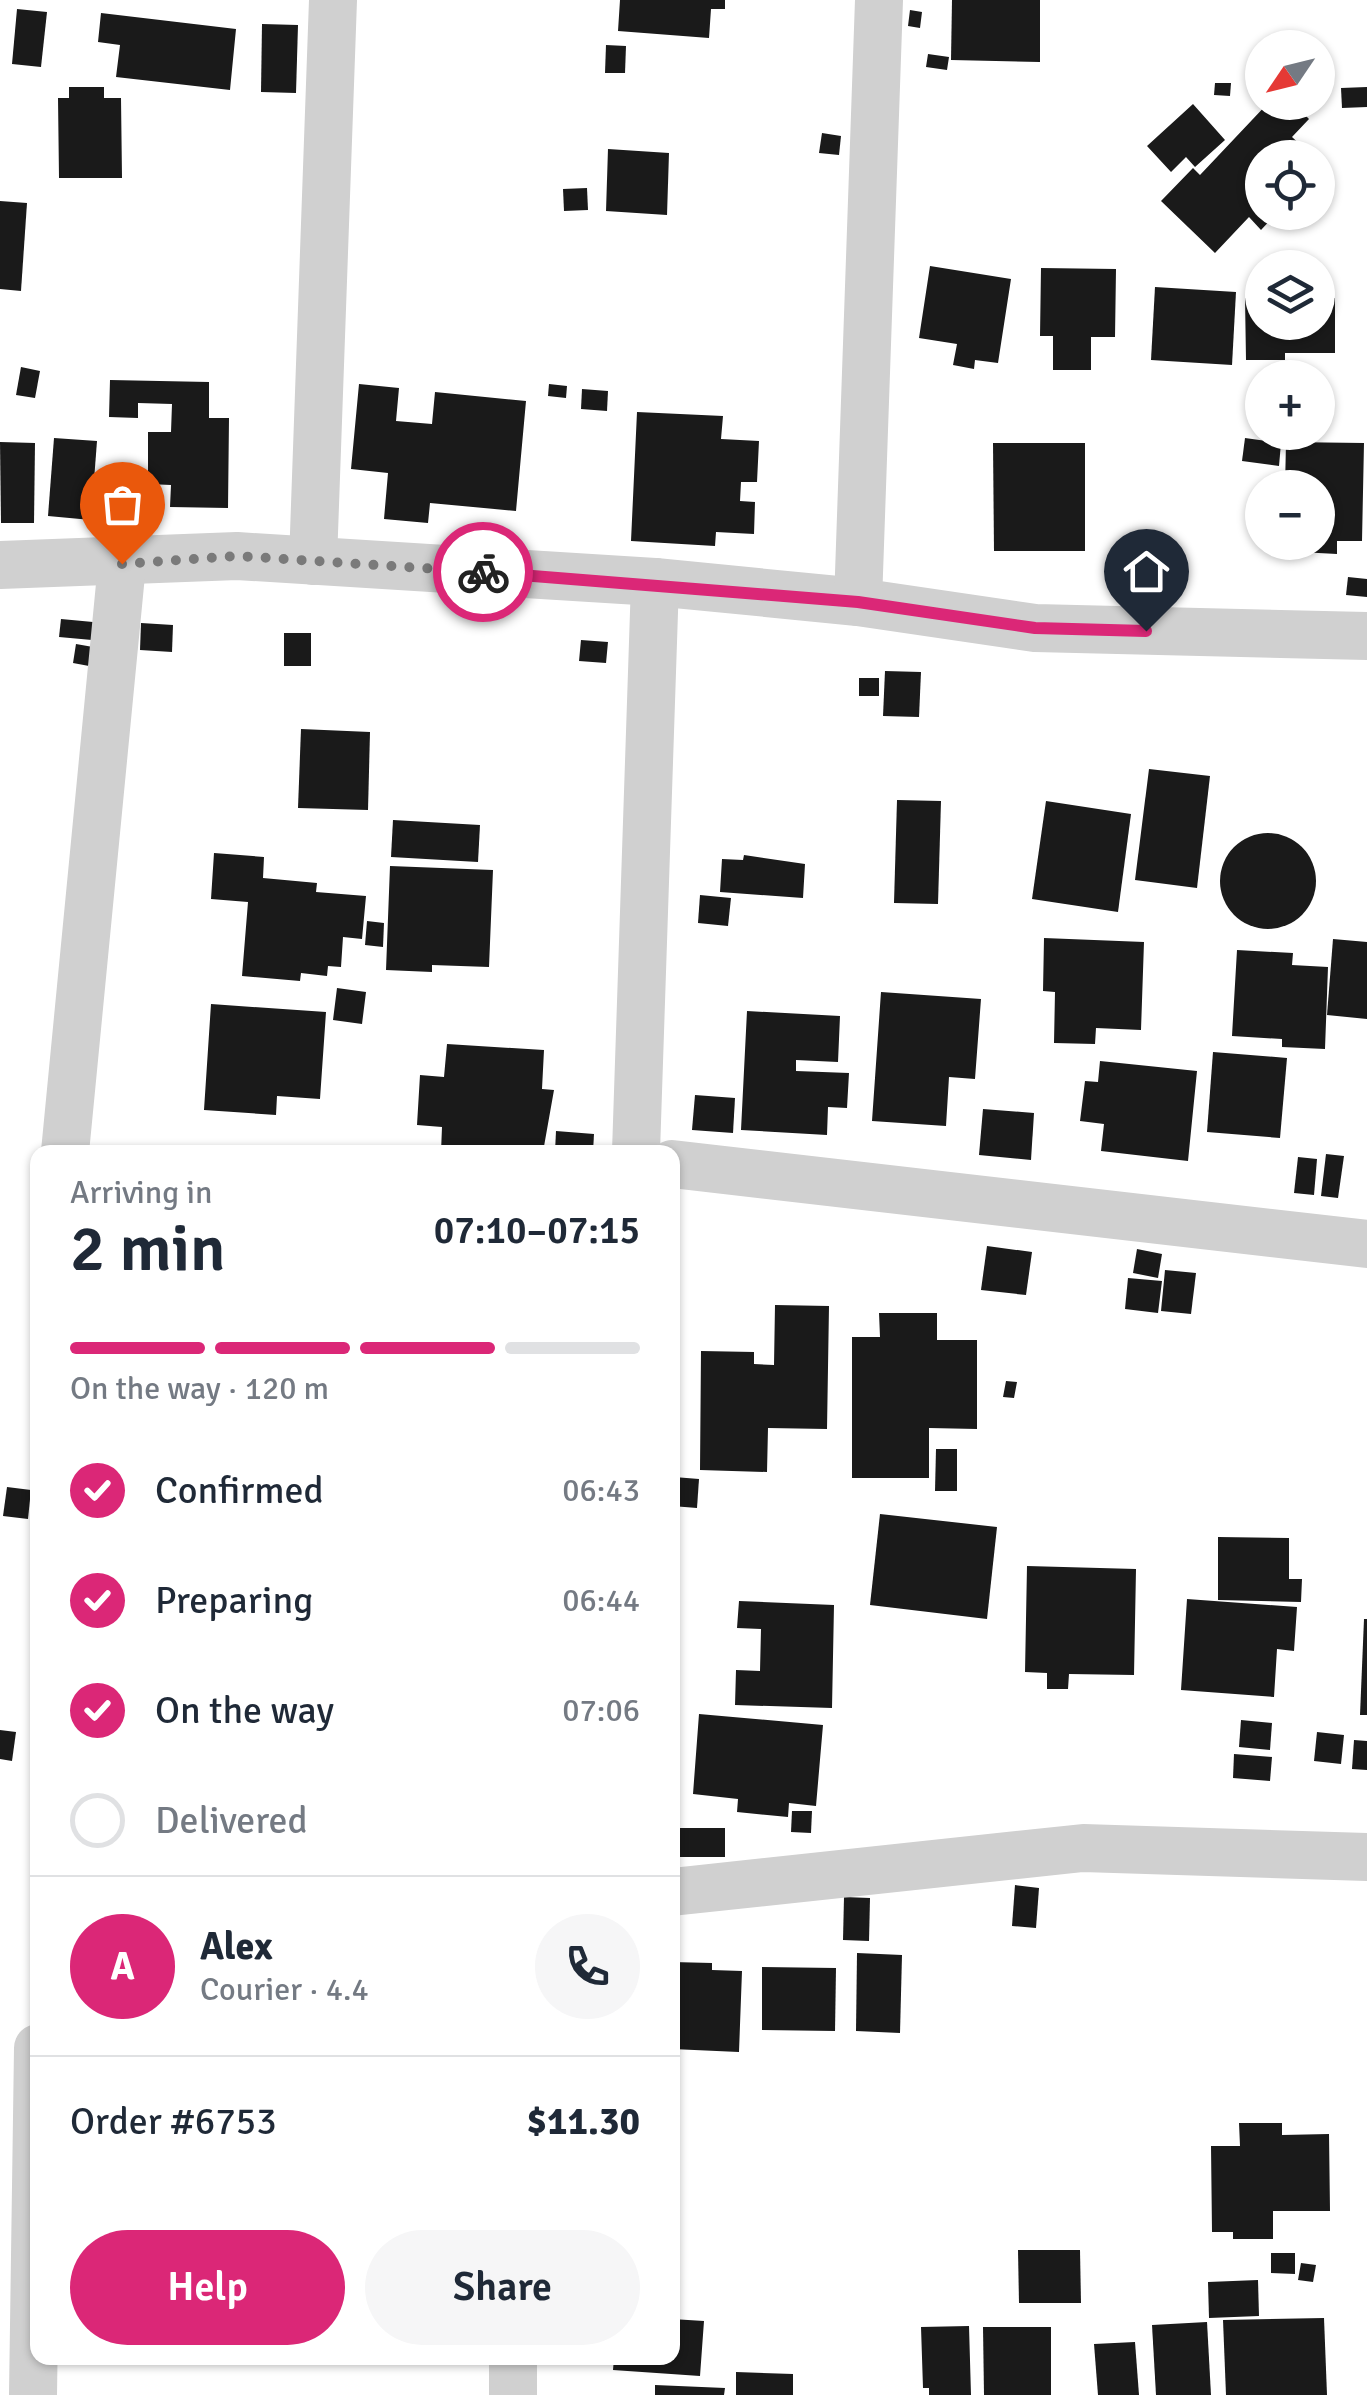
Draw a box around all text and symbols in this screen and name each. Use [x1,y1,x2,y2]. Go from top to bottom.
north arrow [1245,30,1335,120]
map controls [1245,30,1335,560]
button: locate [1245,140,1335,230]
button: layers [1245,250,1335,340]
button: + [1245,360,1335,450]
pin [80,462,165,565]
button: − [1245,470,1335,560]
icon: bag [95,477,150,532]
courier [433,522,533,622]
pin [1104,529,1189,632]
icon: home [1119,544,1174,599]
icon: bike [456,545,511,600]
text: Arriving in [70,1173,212,1212]
text: 07:10–07:15 [434,1207,640,1254]
text: 2 min [70,1209,226,1289]
text: On the way · 120 m [70,1369,329,1408]
icon: check [70,1463,125,1518]
text: Confirmed [155,1467,324,1514]
text: 06:43 [562,1471,640,1510]
icon: check [70,1573,125,1628]
text: Preparing [155,1577,313,1624]
text: 06:44 [562,1581,640,1620]
icon: check [70,1683,125,1738]
text: On the way [155,1687,334,1734]
text: 07:06 [562,1691,640,1730]
text: Delivered [155,1797,308,1844]
button: phone [535,1914,640,2019]
text: Alex [200,1923,273,1970]
text: A [110,1943,135,1990]
text: Courier · 4.4 [200,1970,369,2009]
text: Order #6753 [70,2098,277,2145]
text: $11.30 [527,2098,640,2145]
button: Help [70,2230,345,2345]
button: Share [365,2230,640,2345]

